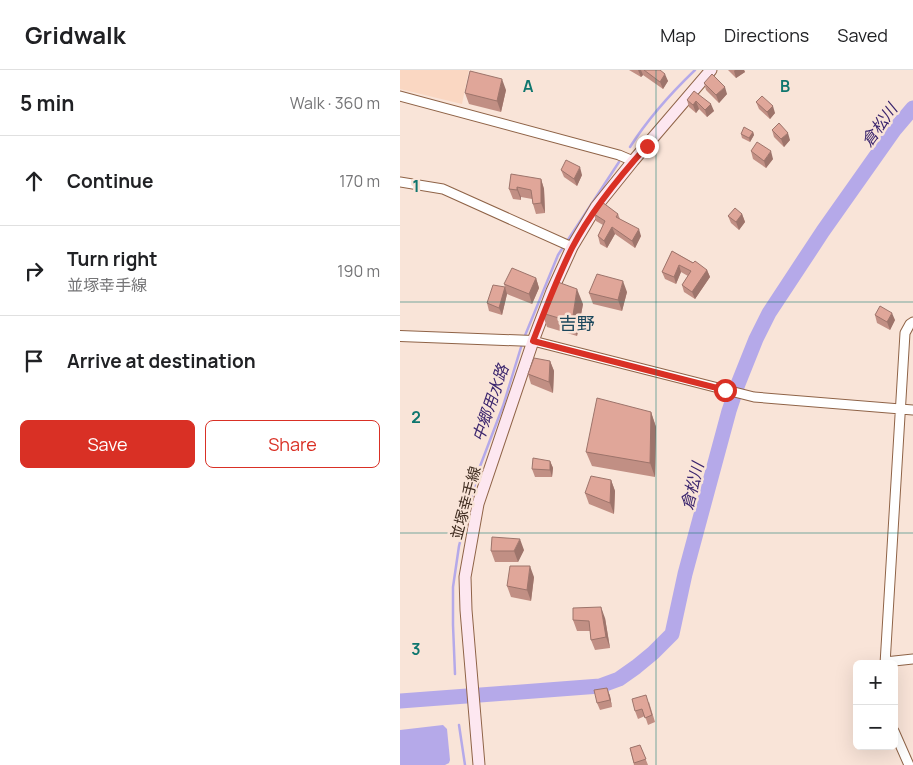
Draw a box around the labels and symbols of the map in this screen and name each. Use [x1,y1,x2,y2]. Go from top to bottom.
text: A [523,75,534,97]
text: B [780,75,790,97]
water label: 倉松川 [856,98,903,151]
route end [636,135,659,158]
text: 1 [412,175,420,197]
district label: 吉野 [559,311,595,335]
water label: 中郷用水路 [467,360,514,444]
route start [714,379,737,402]
text: 2 [411,406,421,428]
water label: 倉松川 [676,458,709,512]
street label: 並塚幸手線 [446,464,485,542]
text: 3 [411,638,421,660]

